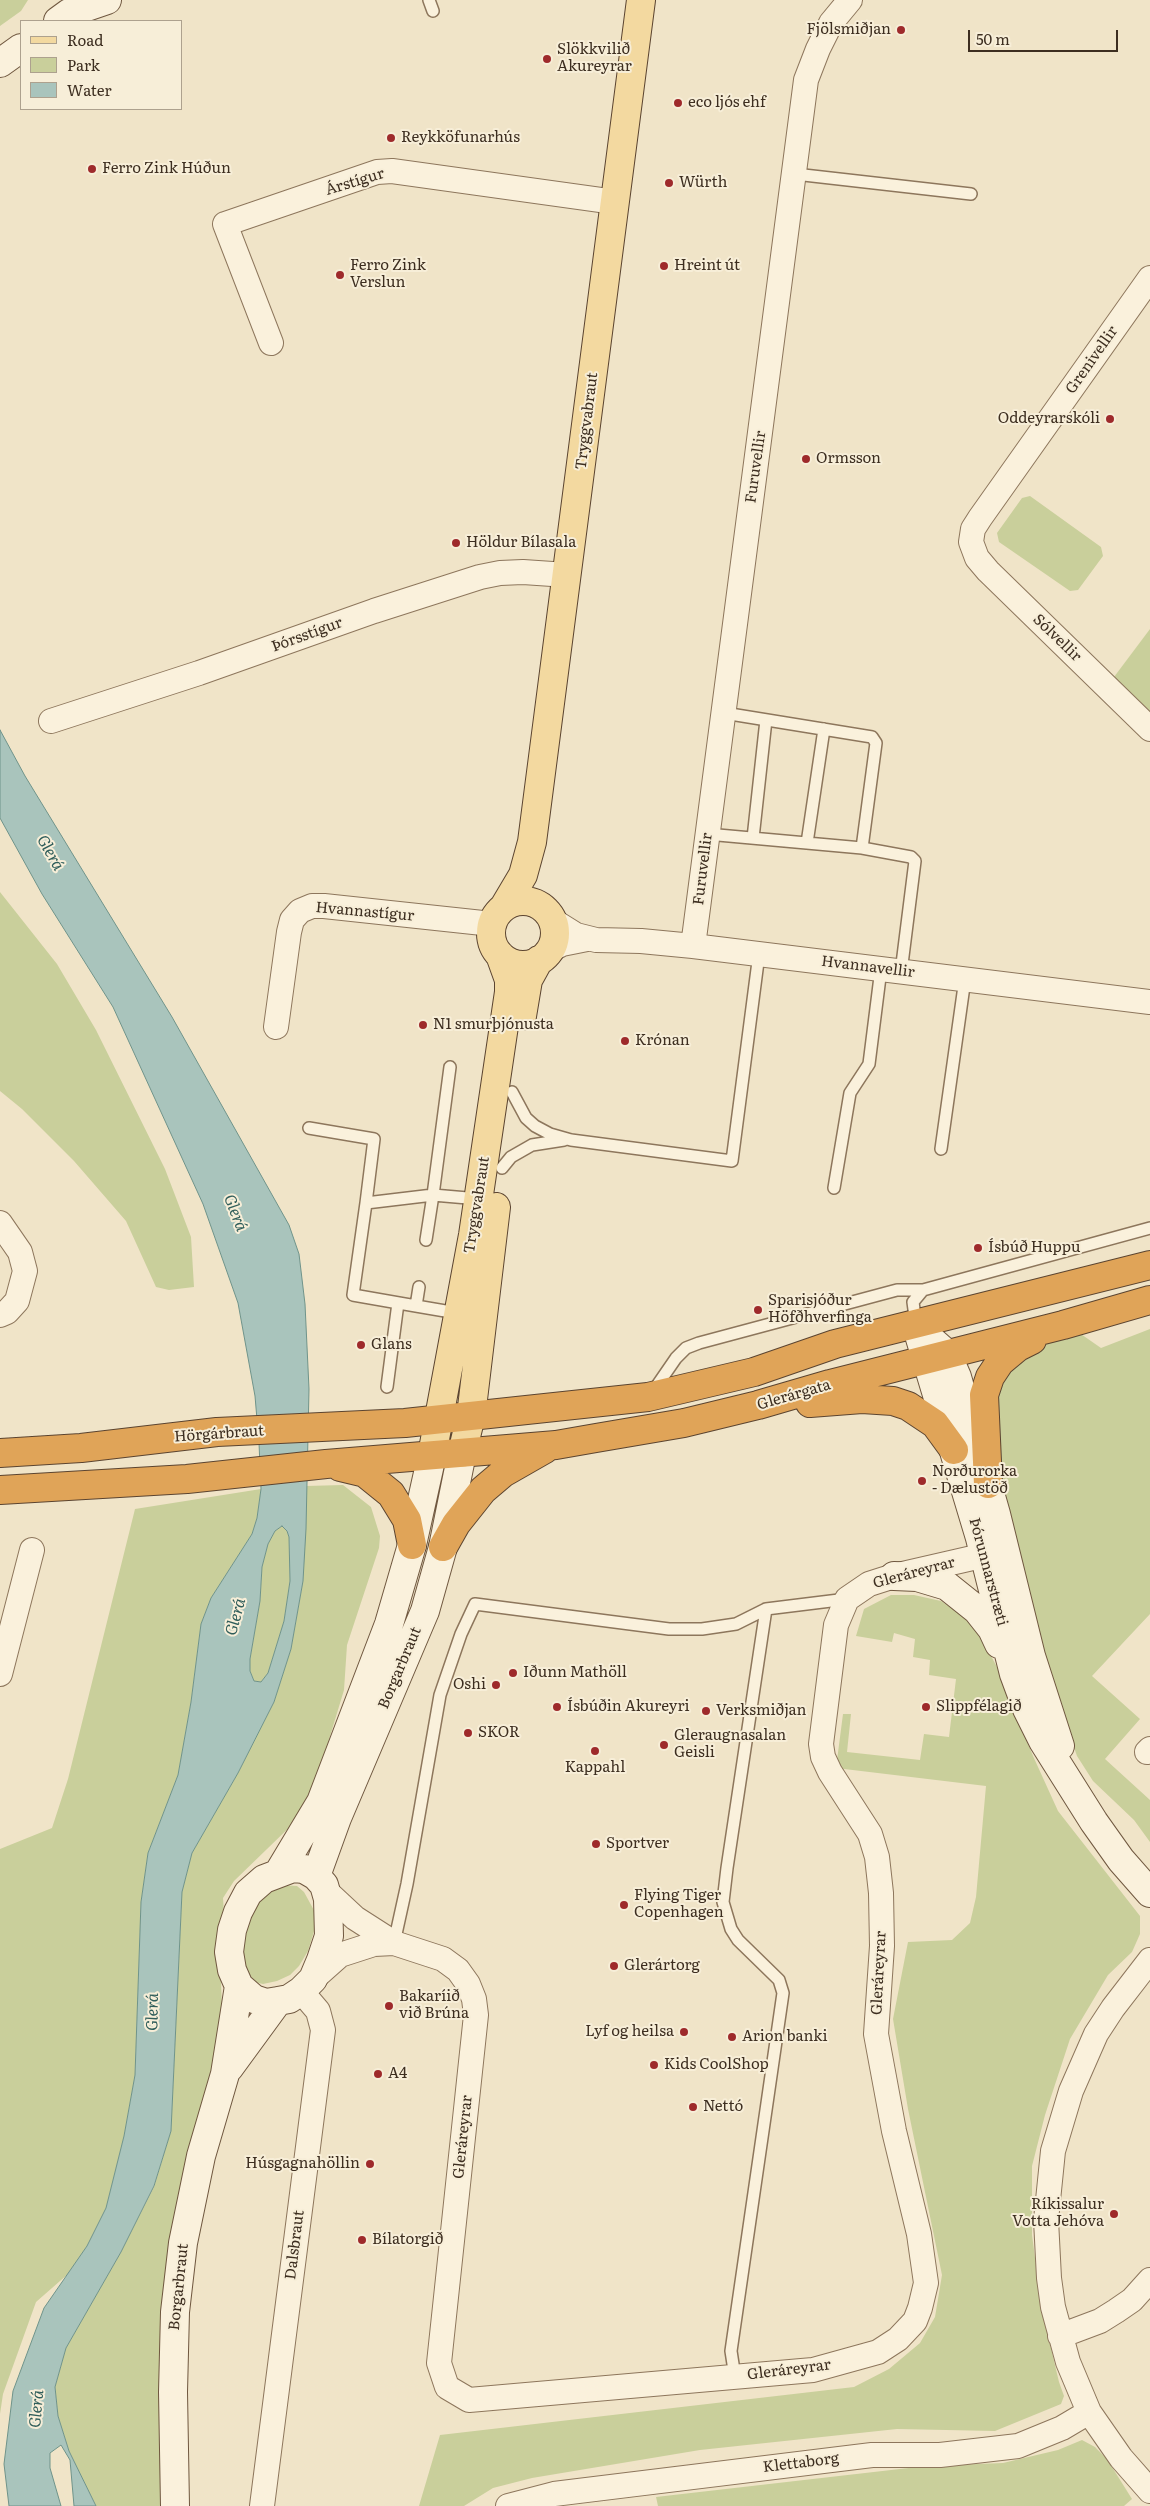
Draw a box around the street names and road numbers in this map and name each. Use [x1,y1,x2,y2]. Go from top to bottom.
street label: Árstígur [323,165,387,199]
street label: Grenivellir [1062,323,1122,397]
street label: Tryggvabraut [572,371,602,471]
street label: Furuvellir [742,430,770,504]
street label: Sólvellir [1029,611,1085,665]
street label: Þórsstígur [269,614,345,656]
street label: Furuvellir [690,832,716,906]
street label: Hvannastígur [315,899,415,925]
street label: Hvannavellir [820,952,916,982]
street label: Tryggvabraut [460,1155,494,1255]
street label: Glerárgata [755,1376,833,1414]
street label: Hörgárbraut [173,1422,265,1446]
street label: Þórunnarstræti [965,1516,1011,1628]
street label: Gleráreyrar [871,1553,957,1593]
street label: Borgarbraut [375,1624,425,1712]
street label: Gleráreyrar [868,1931,890,2015]
street label: Gleráreyrar [450,2094,476,2180]
street label: Dalsbraut [282,2209,308,2281]
street label: Borgarbraut [165,2243,193,2331]
street label: Gleráreyrar [746,2356,832,2384]
street label: Klettaborg [762,2449,840,2477]

